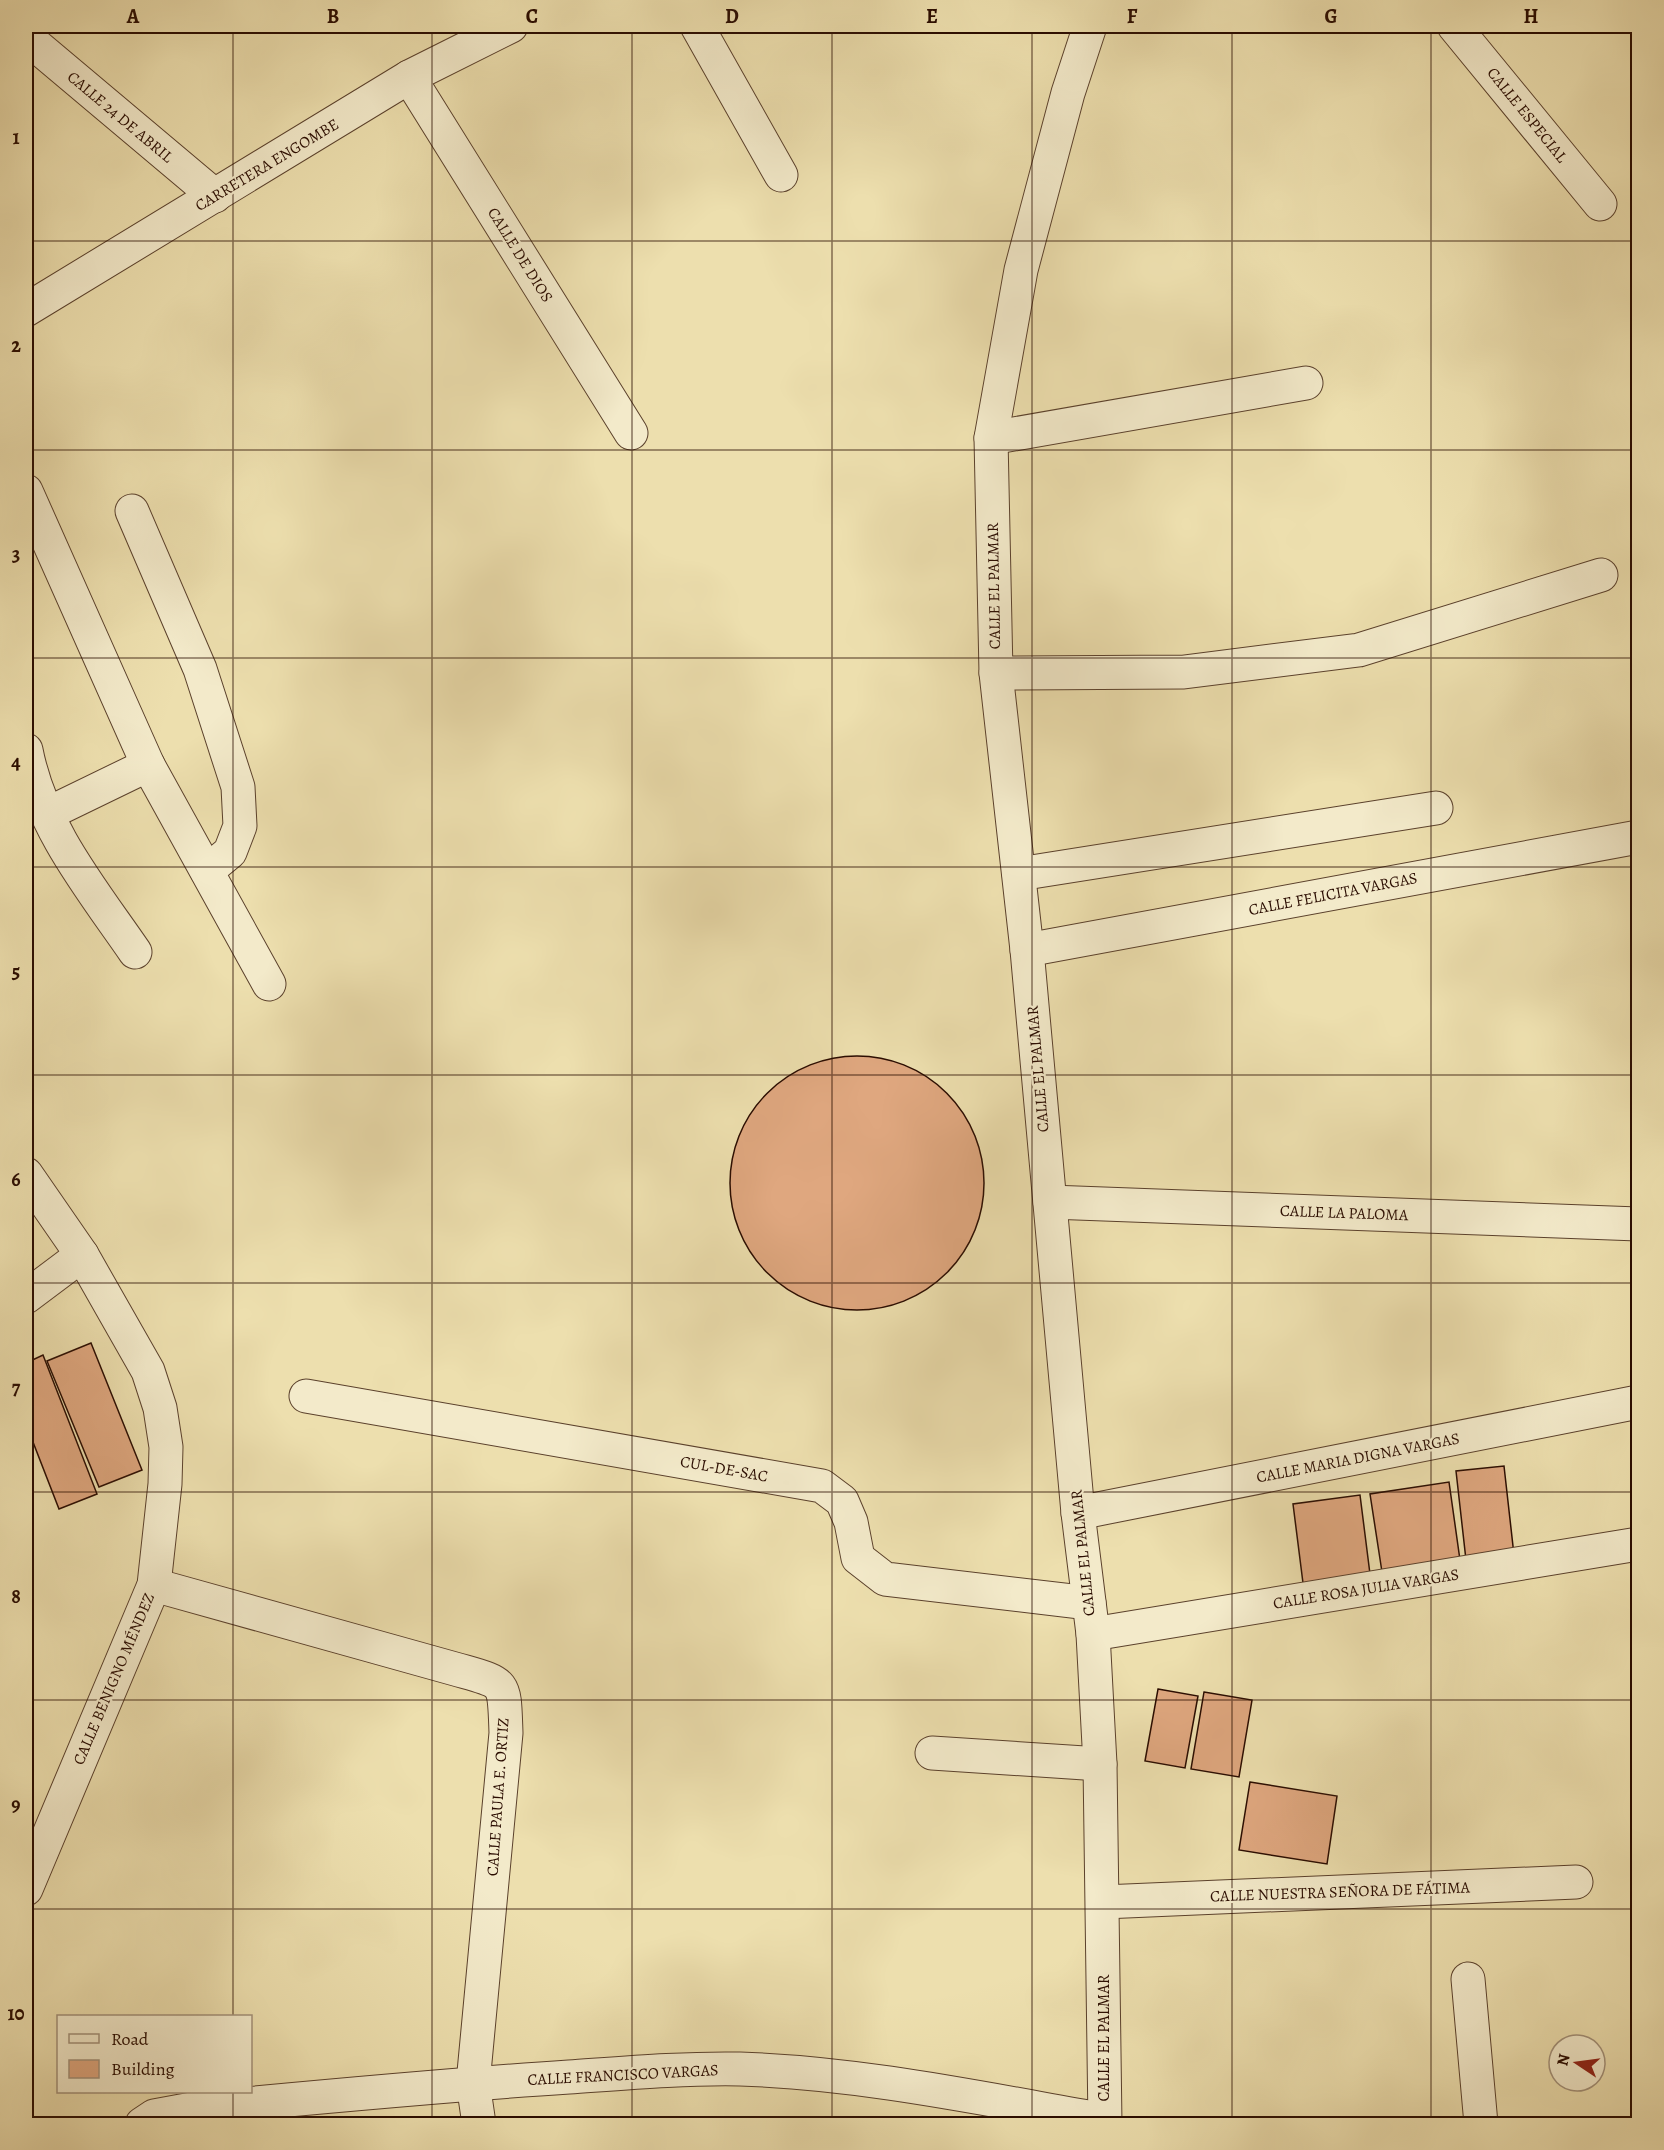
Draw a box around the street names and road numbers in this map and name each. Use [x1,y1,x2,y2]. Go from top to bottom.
street label: CALLE ESPECIAL [1482,63,1573,168]
street label: CALLE 24 DE ABRIL [62,66,178,168]
street label: CARRETERA ENGOMBE [191,113,343,217]
street label: CALLE DE DIOS [482,203,558,307]
street label: CALLE EL PALMAR [982,522,1006,650]
street label: CALLE FELICITA VARGAS [1247,867,1419,921]
street label: CALLE EL PALMAR [1021,1005,1054,1133]
street label: CALLE LA PALOMA [1279,1200,1409,1226]
street label: CALLE MARIA DIGNA VARGAS [1255,1428,1461,1488]
street label: CUL-DE-SAC [678,1450,770,1488]
street label: CALLE EL PALMAR [1065,1489,1101,1617]
street label: CALLE ROSA JULIA VARGAS [1272,1563,1460,1615]
street label: CALLE BENIGNO MÉNDEZ [68,1590,160,1768]
street label: CALLE PAULA E. ORTIZ [481,1717,515,1877]
street label: CALLE NUESTRA SEÑORA DE FÁTIMA [1210,1876,1471,1908]
street label: CALLE EL PALMAR [1093,1974,1115,2101]
street label: CALLE FRANCISCO VARGAS [527,2059,719,2091]

